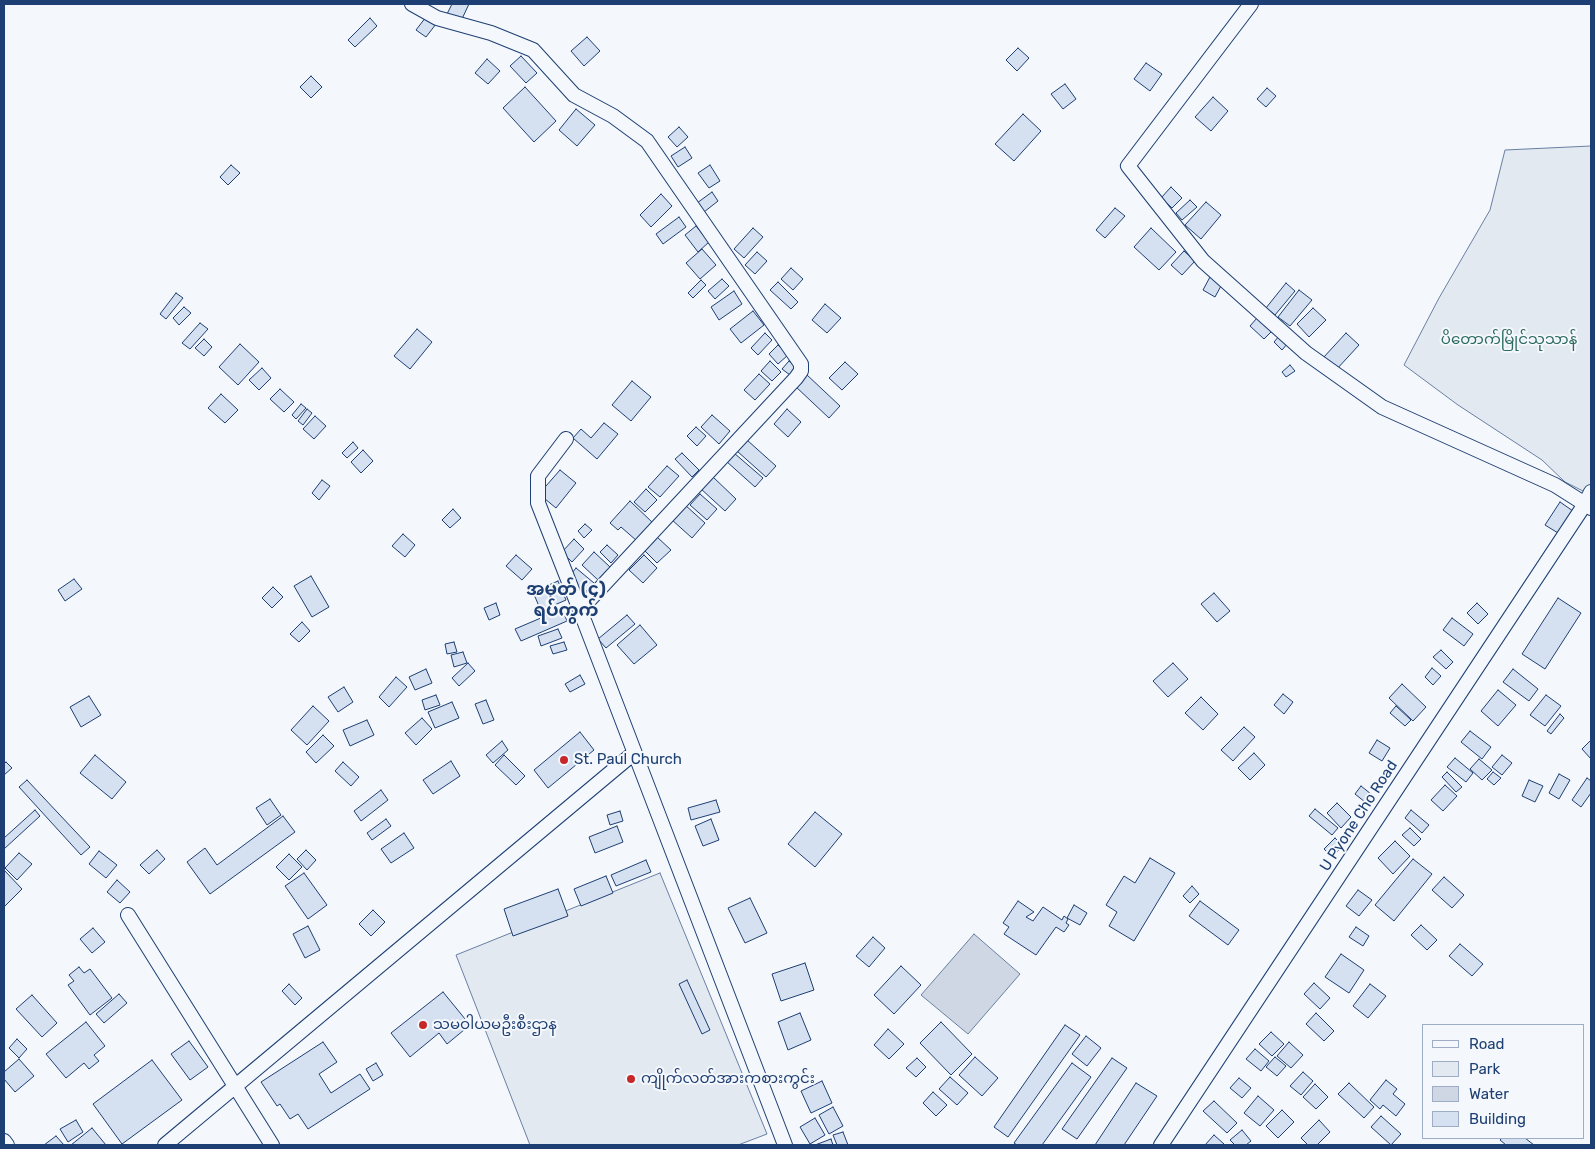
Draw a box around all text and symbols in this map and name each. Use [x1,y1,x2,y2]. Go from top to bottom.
park label: ပိတောက်မြိုင်သုသာန် [1441,331,1577,349]
district label: အမှတ် (၄) ရပ်ကွက် [526,579,606,622]
place label: St. Paul Church [574,751,682,769]
marker: St. Paul Church [558,754,570,766]
street label: U Pyone Cho Road [1316,757,1402,875]
place label: သမဝါယမဦးစီးဌာန [433,1016,557,1034]
marker: သမဝါယမဦးစီးဌာန [417,1019,429,1031]
legend [1422,1024,1585,1139]
text: Road [1469,1035,1505,1053]
text: Park [1469,1060,1500,1078]
place label: ကျိုက်လတ်အားကစားကွင်း [641,1070,815,1088]
marker: ကျိုက်လတ်အားကစားကွင်း [625,1073,637,1085]
text: Water [1469,1085,1509,1103]
text: Building [1469,1110,1526,1128]

